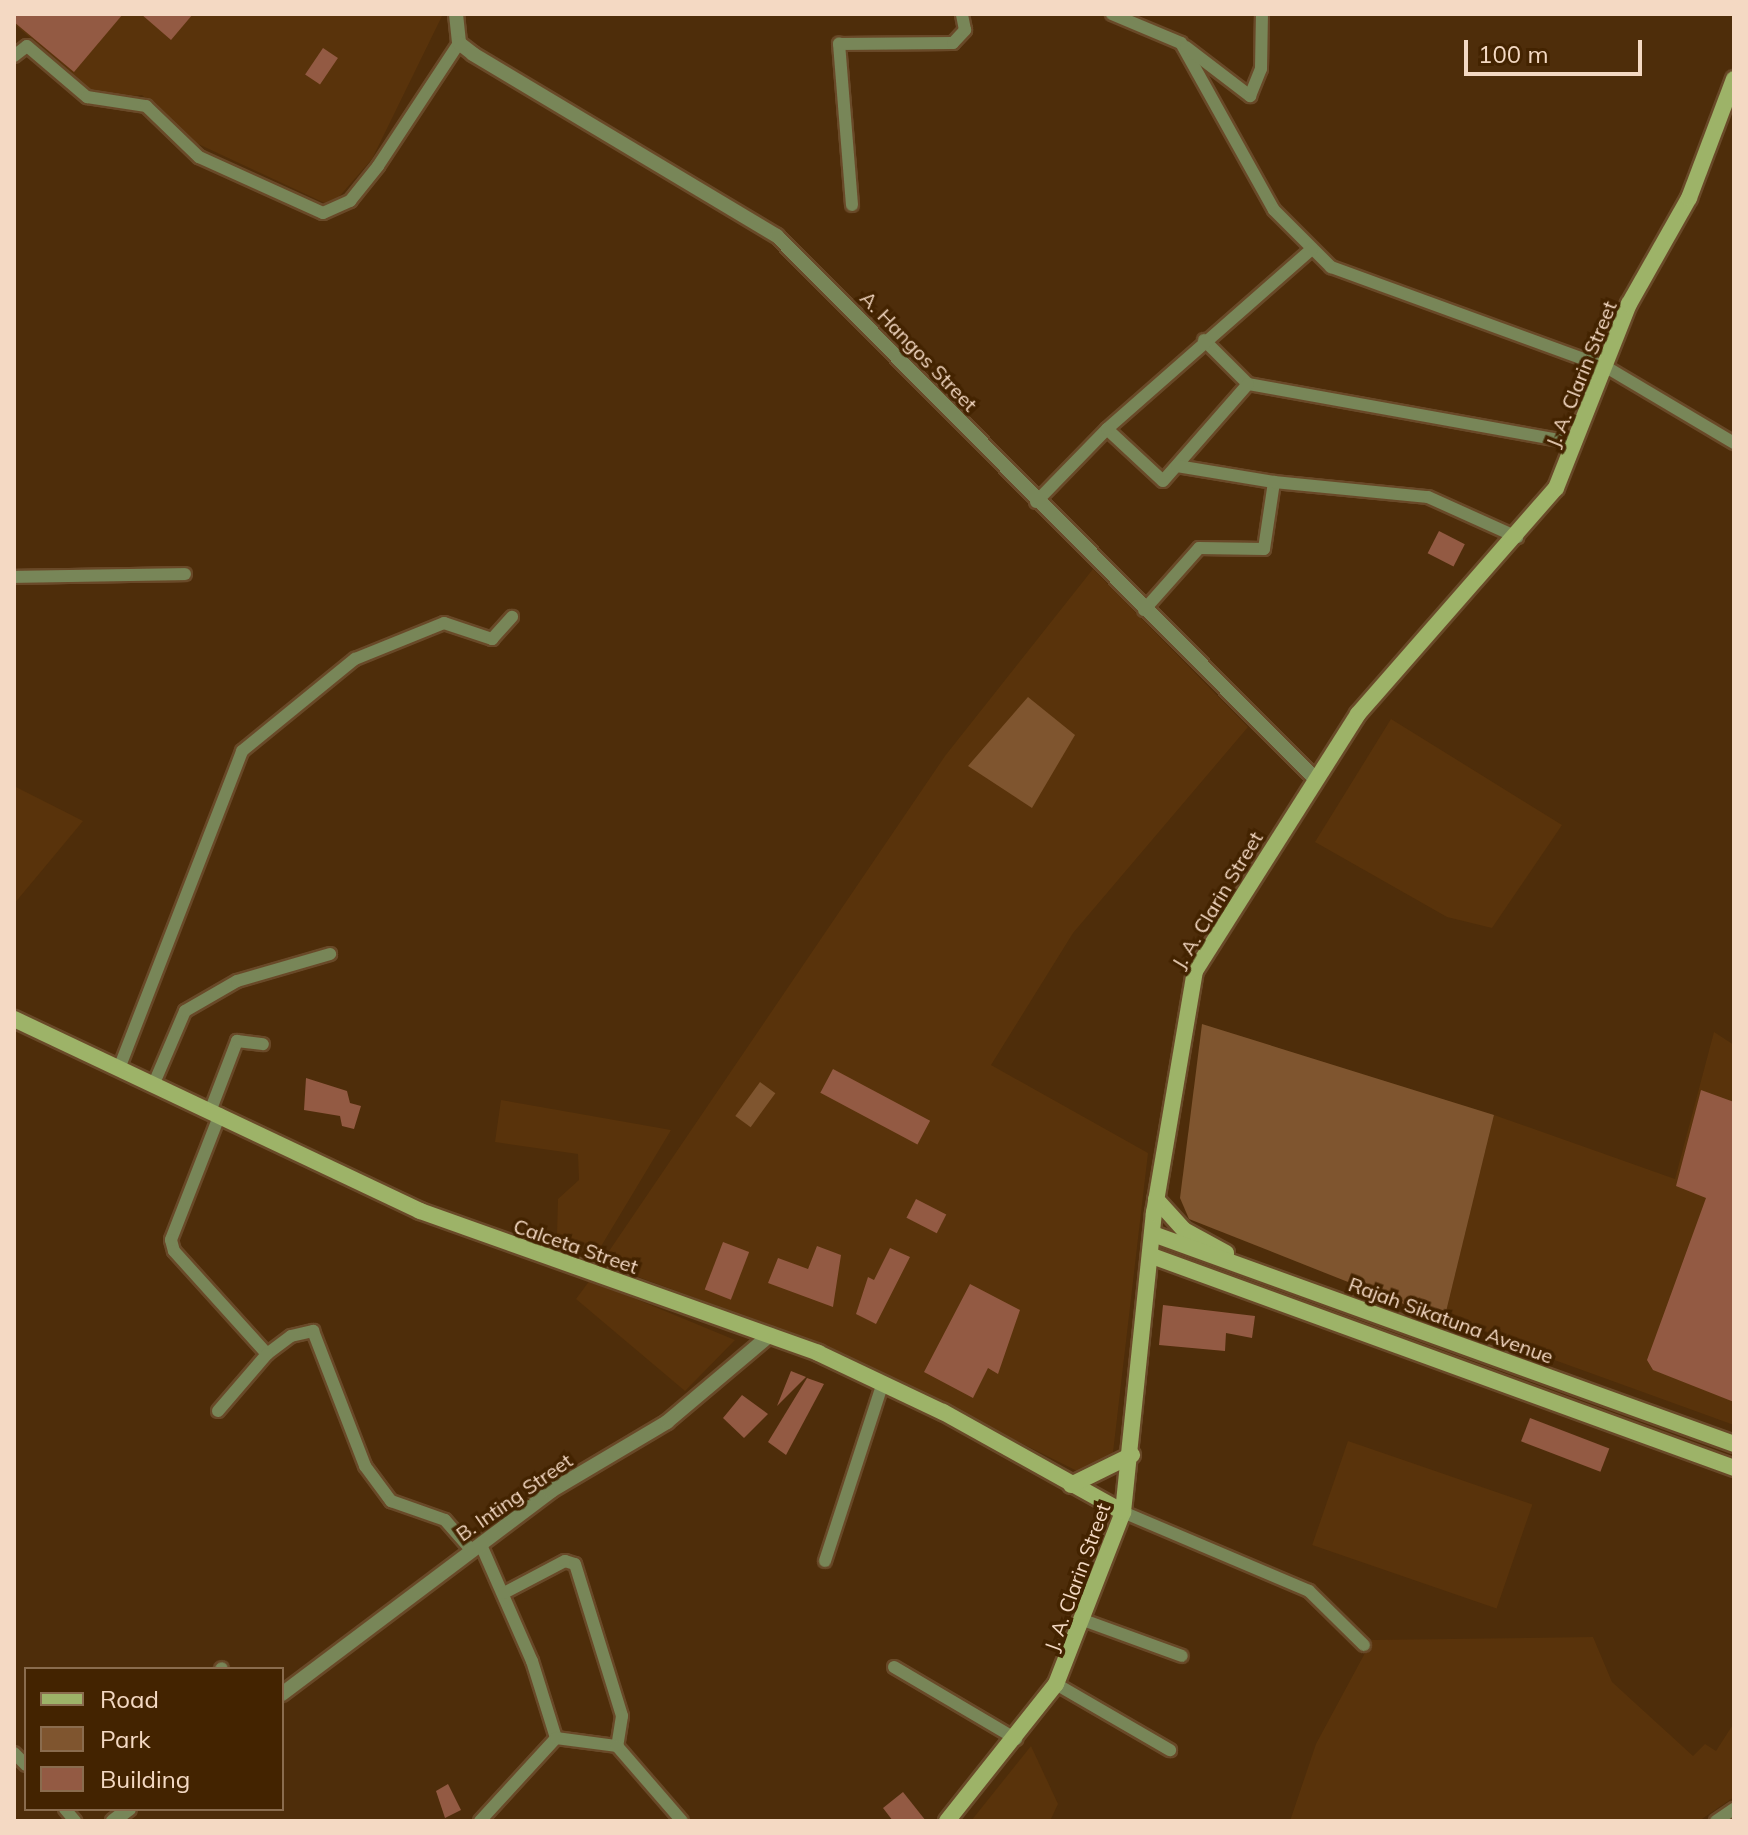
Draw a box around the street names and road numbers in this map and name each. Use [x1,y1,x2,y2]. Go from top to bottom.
street label: A. Hangos Street [856,286,982,416]
street label: J. A. Clarin Street [1541,297,1621,451]
street label: J. A. Clarin Street [1167,827,1267,973]
street label: Calceta Street [511,1213,641,1279]
street label: Rajah Sikatuna Avenue [1345,1272,1557,1368]
street label: B. Inting Street [451,1448,577,1546]
street label: J. A. Clarin Street [1039,1500,1115,1654]

